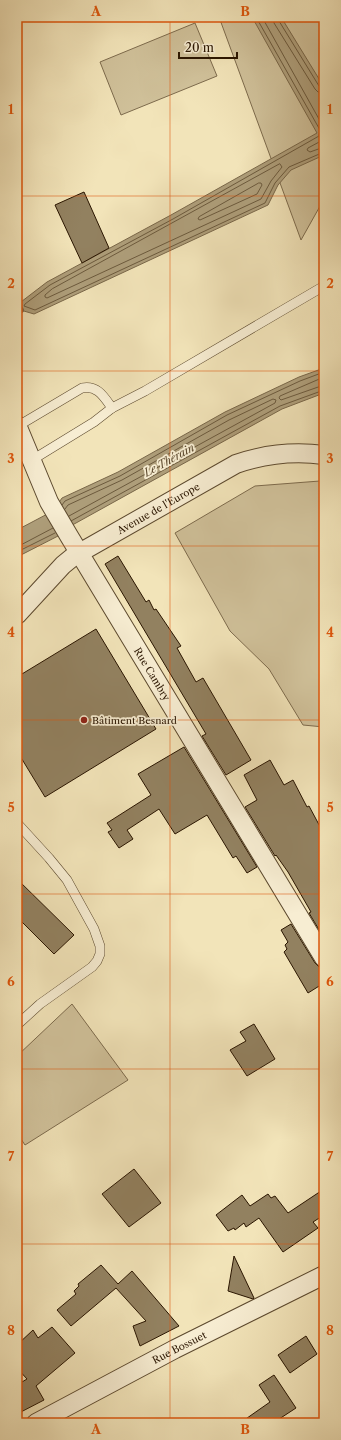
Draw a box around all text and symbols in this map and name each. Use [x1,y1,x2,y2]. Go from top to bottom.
text: A [90,3,102,19]
text: B [240,3,250,19]
scale bar [179,34,237,60]
text: 20 m [185,40,214,55]
text: 1 [8,101,14,117]
text: 1 [327,101,333,117]
text: 2 [7,275,15,291]
text: 2 [326,275,334,291]
water label: Le Thérain [140,440,197,480]
text: 3 [7,450,15,466]
text: 3 [326,450,334,466]
street label: Avenue de l'Europe [114,480,202,538]
text: 4 [7,624,15,640]
text: 4 [326,624,334,640]
street label: Rue Cambry [131,645,173,704]
place label: Bâtiment Besnard [92,714,177,727]
marker: Bâtiment Besnard [79,715,89,725]
text: 5 [7,799,15,815]
text: 5 [326,799,334,815]
text: 6 [7,973,15,989]
text: 6 [326,973,334,989]
text: 7 [8,1148,15,1164]
text: 7 [327,1148,334,1164]
text: 8 [7,1322,15,1338]
text: 8 [326,1322,334,1338]
street label: Rue Bossuet [150,1328,209,1367]
text: A [90,1421,102,1437]
text: B [240,1421,250,1437]

